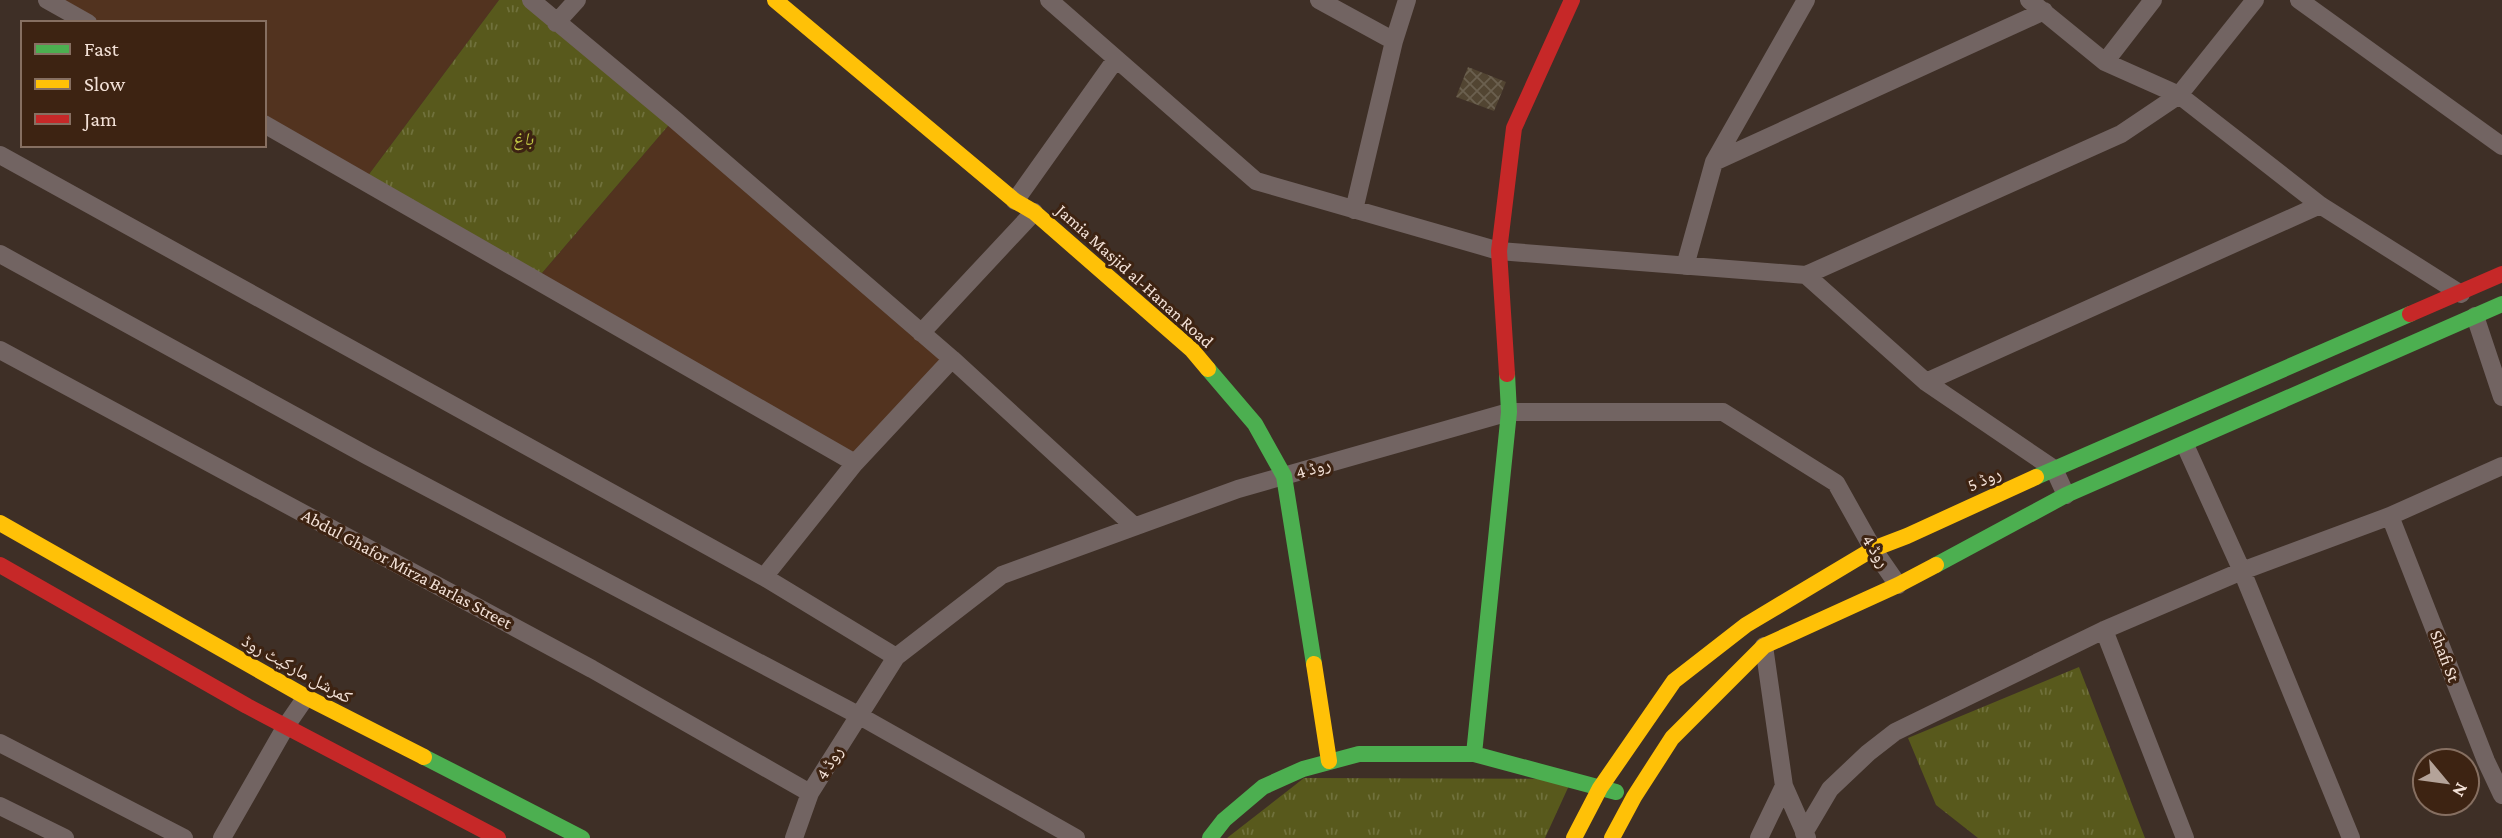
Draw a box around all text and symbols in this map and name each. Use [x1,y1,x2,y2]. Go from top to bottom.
legend [21,21,266,147]
text: Fast [84,37,120,61]
text: Slow [84,72,126,96]
text: Jam [82,107,117,131]
park label: باغ [513,129,534,151]
street label: Jamia Masjid al-Hanan Road [1050,199,1218,353]
street label: روڈ 4 [1293,453,1333,482]
street label: روڈ 5 [1964,463,2004,495]
street label: Abdul Ghafor Mirza Barlas Street [298,505,516,634]
street label: روڈ 4 [1858,531,1894,571]
street label: Shafi St [2426,627,2464,686]
street label: کمرشل مارکیٹ روڈ [238,631,356,709]
street label: روڈ 4 [811,743,847,783]
north arrow [2411,747,2481,817]
text: N [2448,779,2473,801]

